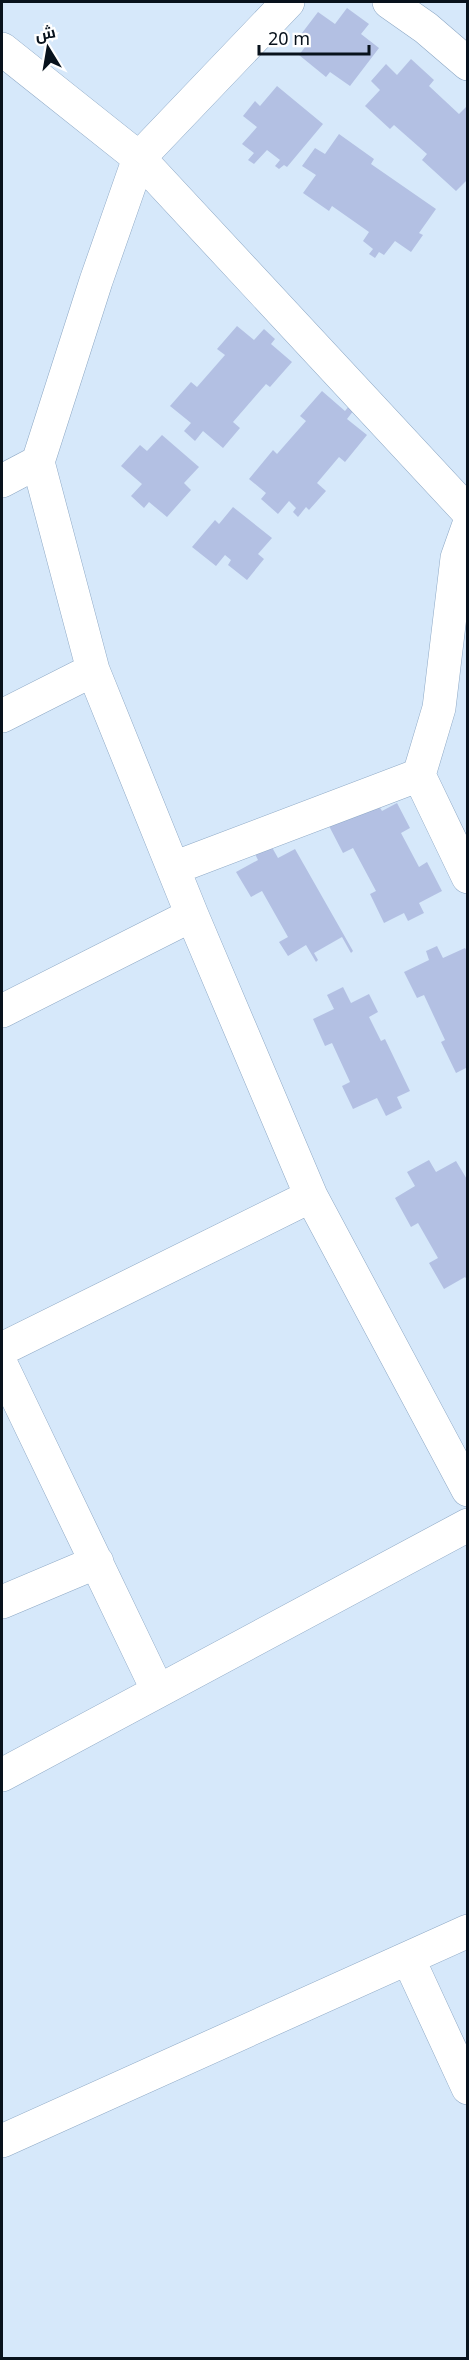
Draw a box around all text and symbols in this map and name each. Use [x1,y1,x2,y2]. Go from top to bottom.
north arrow [18,18,78,78]
scale bar [259,18,368,56]
text: ش [33,21,57,46]
text: 20 m [268,26,310,50]

